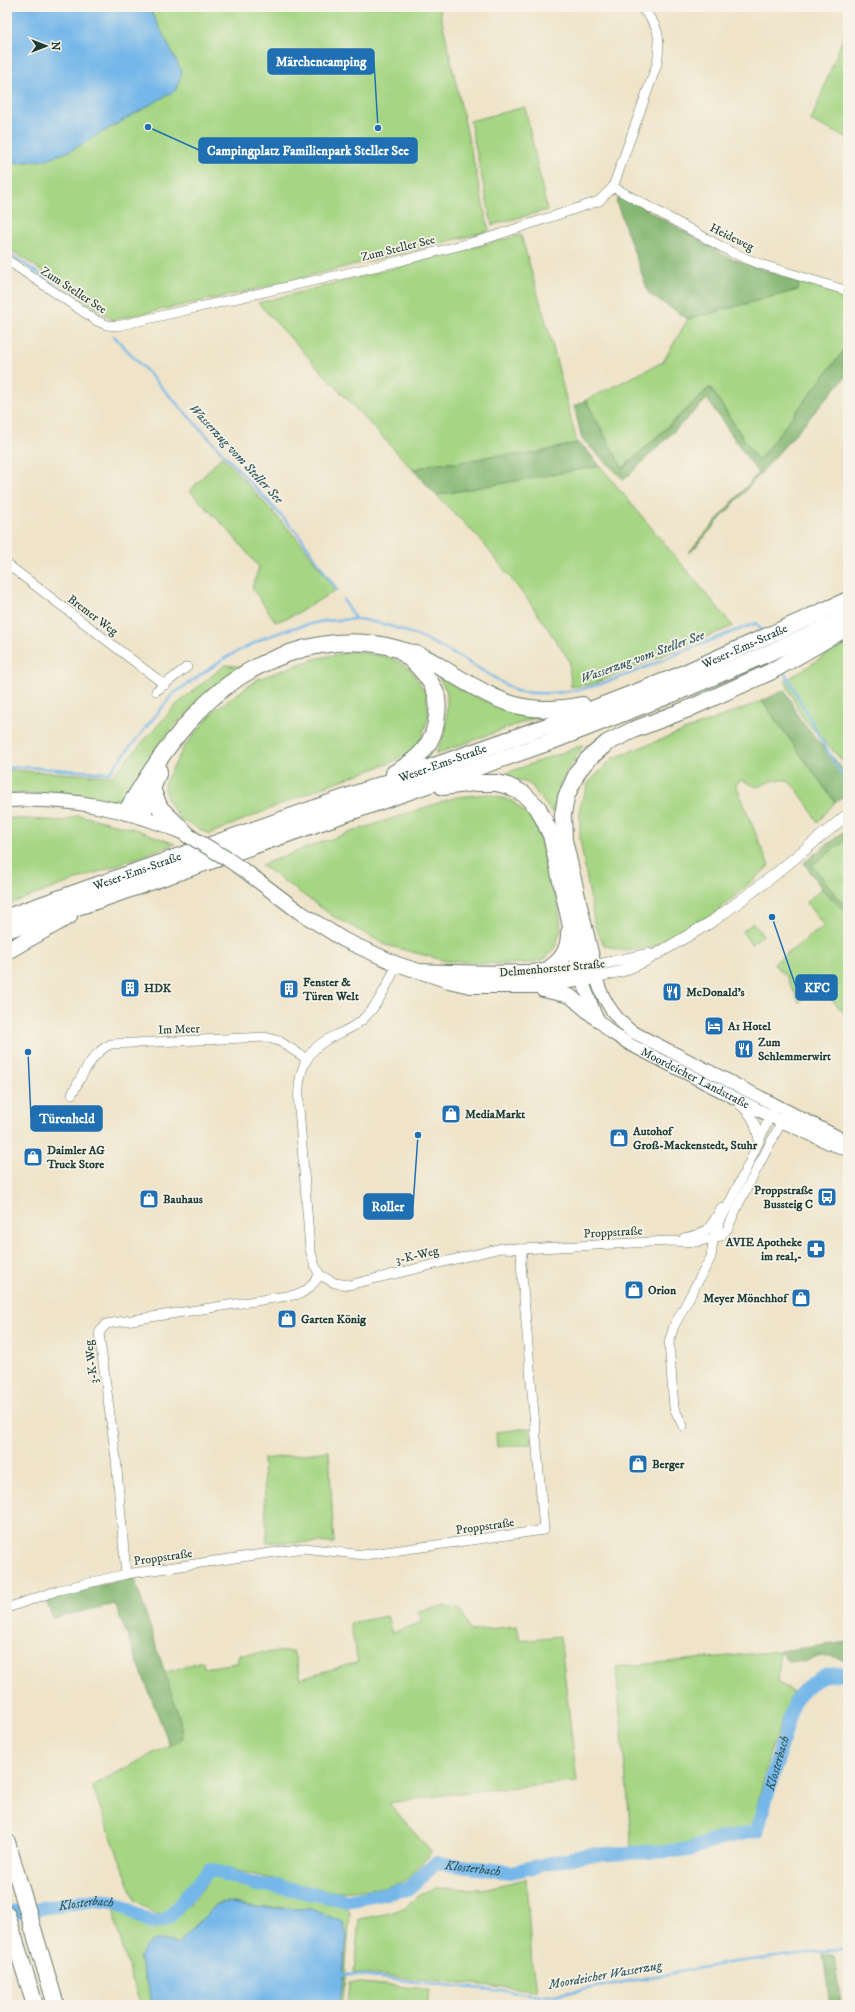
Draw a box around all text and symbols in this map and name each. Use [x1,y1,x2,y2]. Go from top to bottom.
north arrow [26,26,66,66]
text: N [48,41,62,51]
callout: Märchencamping [268,49,374,74]
text: Märchencamping [276,54,367,71]
callout: Campingplatz Familienpark Steller See [199,138,417,163]
text: Campingplatz Familienpark Steller See [207,143,410,160]
street label: Heideweg [707,220,756,255]
street label: Zum Steller See [360,232,437,265]
street label: Zum Steller See [38,264,110,317]
water label: Wasserzug vom Steller See [186,400,287,507]
street label: Bremer Weg [65,592,121,639]
street label: Weser-Ems-Straße [699,621,790,673]
water label: Wasserzug vom Steller See [578,627,707,687]
street label: Weser-Ems-Straße [396,741,489,786]
street label: Weser-Ems-Straße [90,849,183,894]
street label: Delmenhorster Straße [499,956,606,981]
place label: Fenster & Türen Welt [302,975,359,1004]
callout: KFC [796,975,837,1000]
building icon: HDK [119,977,141,999]
building icon: Fenster & Türen Welt [278,978,300,1000]
text: KFC [804,980,830,996]
place label: HDK [144,981,172,996]
restaurant icon: McDonald's [661,981,683,1003]
place label: McDonald's [686,985,745,1000]
hotel icon: A1 Hotel [703,1015,725,1037]
place label: A1 Hotel [727,1019,771,1034]
street label: Im Meer [158,1021,201,1038]
place label: Zum Schlemmerwirt [758,1035,831,1064]
restaurant icon: Zum Schlemmerwirt [733,1038,755,1060]
street label: Moordeicher Landstraße [638,1044,752,1112]
shop icon: MediaMarkt [440,1103,462,1125]
callout: Türenheld [31,1106,102,1131]
place label: MediaMarkt [465,1107,525,1122]
text: Türenheld [38,1111,95,1127]
place label: Autohof Groß-Mackenstedt, Stuhr [632,1124,758,1153]
shop icon: Autohof Groß-Mackenstedt, Stuhr [608,1127,630,1149]
place label: Daimler AG Truck Store [46,1143,105,1172]
shop icon: Daimler AG Truck Store [22,1146,44,1168]
place label: Proppstraße Bussteig C [754,1183,813,1212]
bus stop icon: Proppstraße Bussteig C [816,1186,838,1208]
shop icon: Bauhaus [138,1188,160,1210]
place label: Bauhaus [163,1192,203,1207]
callout: Roller [364,1194,413,1219]
text: Roller [372,1199,405,1215]
street label: Proppstraße [583,1223,643,1242]
place label: AVIE Apotheke im real,- [725,1235,802,1264]
pharmacy icon: AVIE Apotheke im real,- [805,1238,827,1260]
street label: 3-K-Weg [394,1243,440,1268]
shop icon: Orion [623,1279,645,1301]
place label: Orion [648,1283,677,1298]
shop icon: Meyer Mönchhof [790,1287,812,1309]
place label: Meyer Mönchhof [703,1291,789,1306]
shop icon: Garten König [276,1308,298,1330]
place label: Garten König [301,1312,367,1327]
street label: 3-K-Weg [81,1339,102,1385]
shop icon: Berger [627,1453,649,1475]
place label: Berger [652,1457,685,1472]
street label: Proppstraße [455,1515,515,1538]
street label: Proppstraße [133,1546,193,1569]
water label: Klosterbach [762,1734,793,1793]
water label: Klosterbach [443,1857,502,1880]
water label: Klosterbach [56,1893,115,1914]
water label: Moordeicher Wasserzug [546,1957,665,1993]

